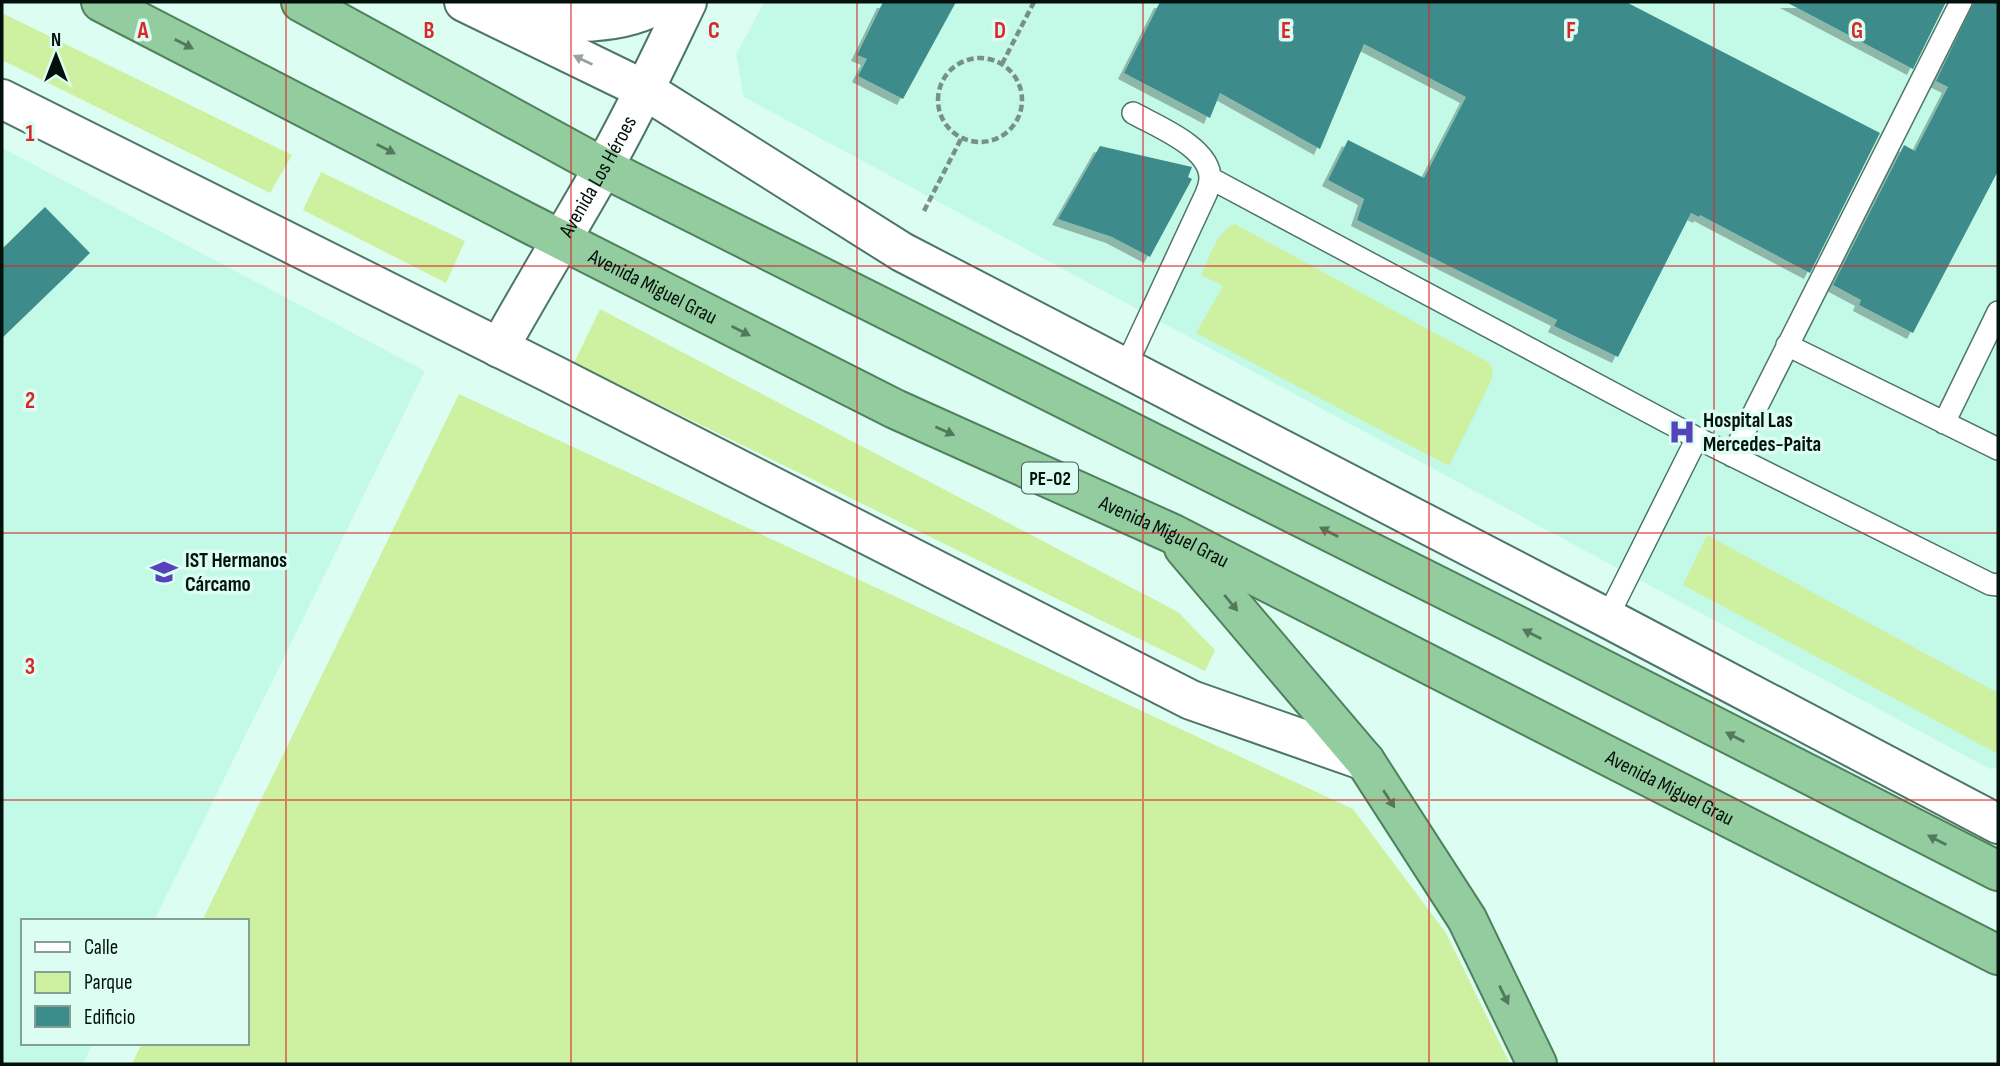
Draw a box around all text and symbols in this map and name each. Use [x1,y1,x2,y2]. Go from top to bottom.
text: A [137,17,150,45]
text: B [424,17,435,45]
text: C [708,17,720,45]
text: D [994,17,1006,45]
text: E [1281,17,1291,45]
text: F [1566,17,1576,45]
text: G [1851,17,1863,45]
north arrow [21,21,91,91]
text: N [51,29,61,52]
one-way arrow [174,39,194,50]
one-way arrow [573,54,593,65]
street label: Avenida Los Héroes [553,112,642,242]
text: 1 [25,120,35,148]
one-way arrow [376,144,396,155]
street label: Avenida Miguel Grau [584,243,721,330]
one-way arrow [731,325,751,336]
text: 2 [25,387,35,415]
place label: Hospital Las Mercedes-Paita [1703,408,1821,457]
hospital icon: Hospital Las Mercedes-Paita [1667,417,1697,447]
one-way arrow [935,425,955,437]
road number: PE-02 [1022,463,1078,494]
street label: Avenida Miguel Grau [1094,490,1233,573]
one-way arrow [1319,526,1339,537]
place label: IST Hermanos Cárcamo [185,548,287,597]
school or university icon: IST Hermanos Cárcamo [149,557,179,587]
one-way arrow [1223,595,1238,612]
one-way arrow [1522,628,1542,639]
text: 3 [25,653,35,681]
one-way arrow [1725,731,1745,742]
street label: Avenida Miguel Grau [1601,745,1738,831]
one-way arrow [1383,789,1396,809]
one-way arrow [1927,835,1947,847]
legend [21,919,248,1045]
text: Calle [84,935,118,960]
text: Parque [84,970,132,995]
one-way arrow [1498,985,1510,1005]
text: Edificio [84,1005,135,1030]

